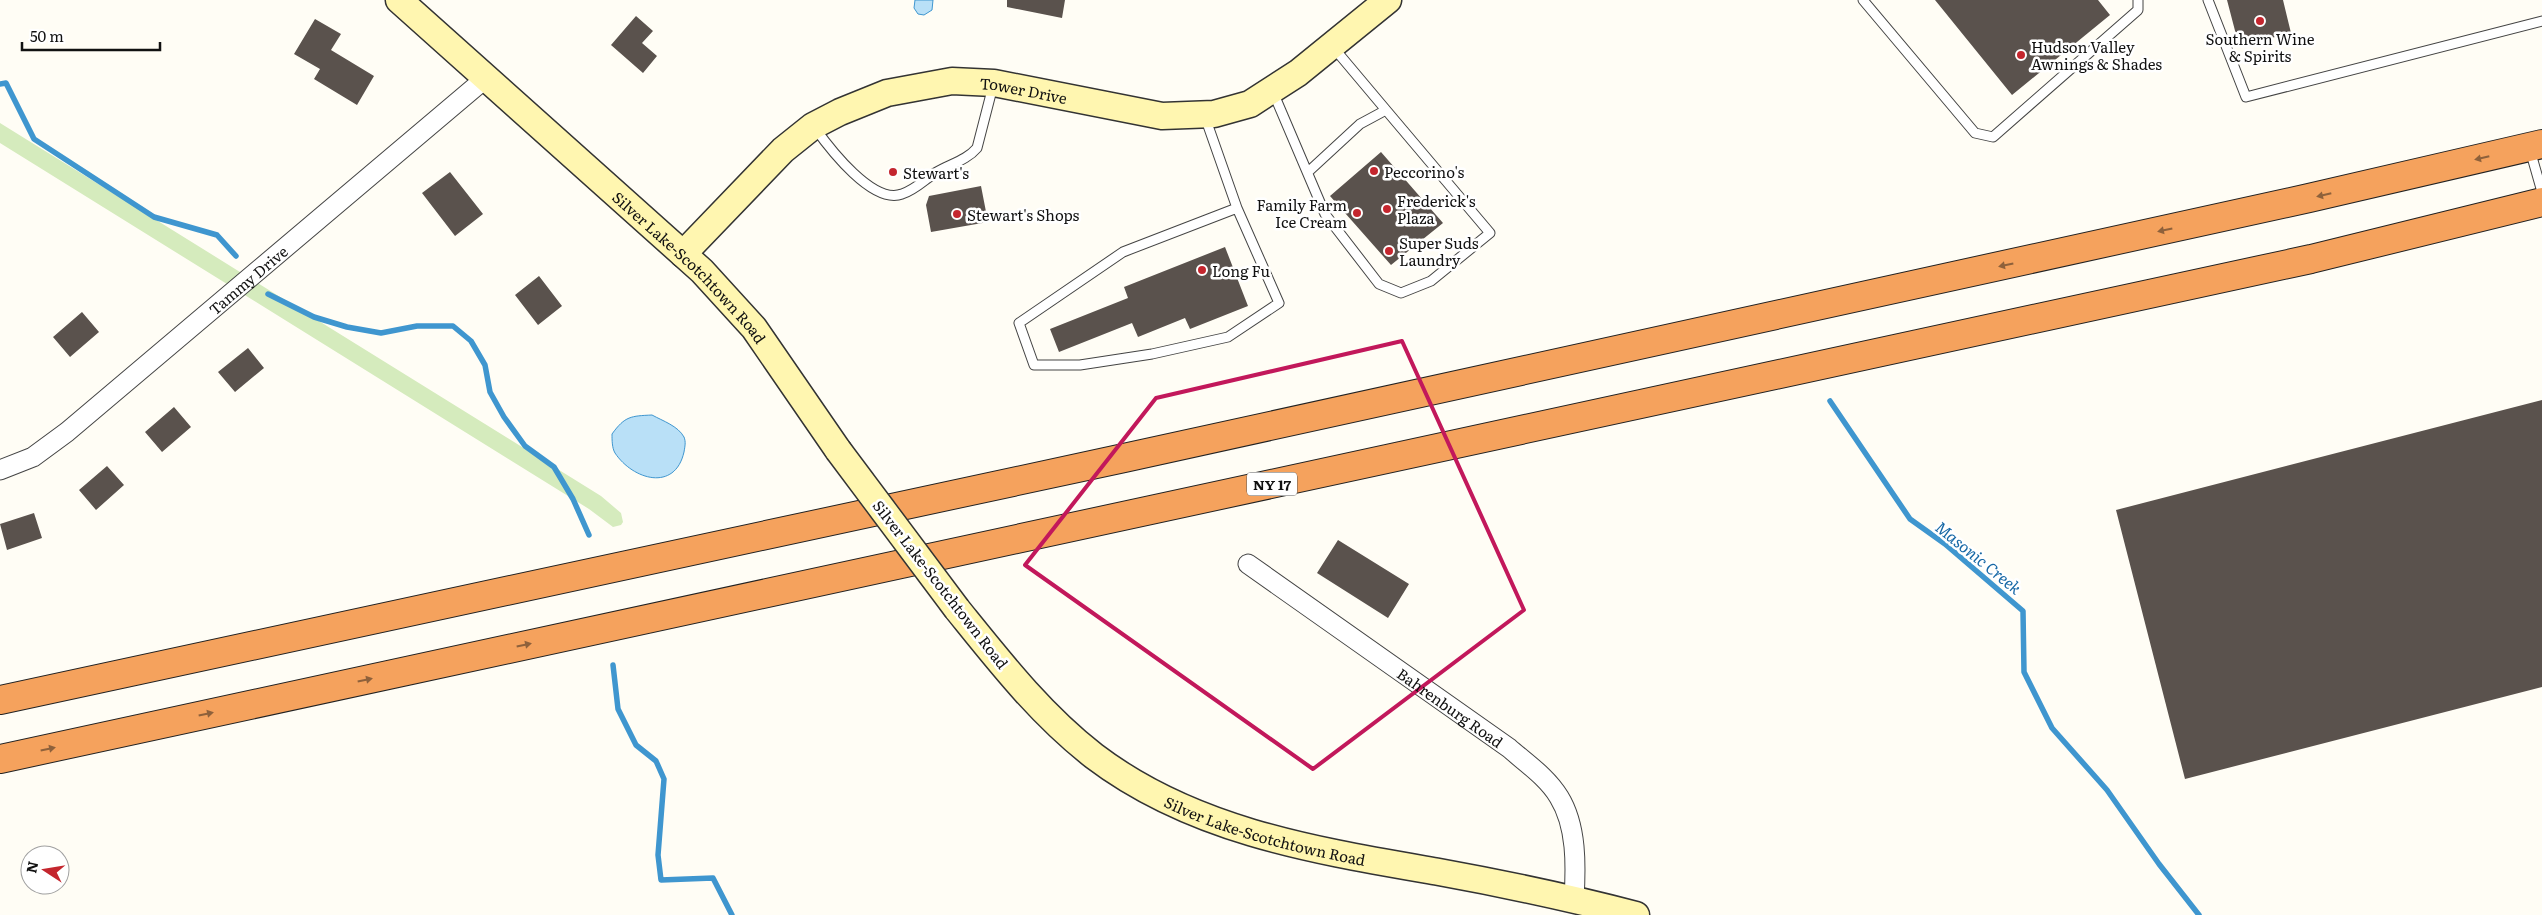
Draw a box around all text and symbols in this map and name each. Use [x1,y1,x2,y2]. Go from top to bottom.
marker: Southern Wine & Spirits [2254,15,2266,27]
scale bar [22,20,160,52]
text: 50 m [30,24,64,47]
place label: Southern Wine & Spirits [2205,27,2315,67]
place label: Hudson Valley Awnings & Shades [2031,35,2162,75]
marker: Hudson Valley Awnings & Shades [2015,49,2027,61]
street label: Tower Drive [979,71,1069,109]
one-way arrow [2475,154,2490,162]
place label: Peccorino's [1384,160,1465,183]
place label: Stewart's [903,161,969,184]
marker: Peccorino's [1368,165,1380,177]
marker: Stewart's [887,166,899,178]
street label: Silver Lake-Scotchtown Road [608,185,772,348]
place label: Frederick's Plaza [1397,189,1476,229]
one-way arrow [2316,191,2331,199]
place label: Family Farm Ice Cream [1257,193,1347,233]
place label: Stewart's Shops [967,203,1080,226]
marker: Frederick's Plaza [1381,203,1393,215]
marker: Family Farm Ice Cream [1351,207,1363,219]
marker: Stewart's Shops [951,208,963,220]
one-way arrow [2157,226,2173,234]
place label: Super Suds Laundry [1399,231,1479,271]
street label: Tammy Drive [203,239,292,320]
marker: Super Suds Laundry [1383,245,1395,257]
place label: Long Fu [1212,259,1270,282]
one-way arrow [1998,261,2014,269]
marker: Long Fu [1196,264,1208,276]
road number: NY 17 [1247,472,1297,496]
street label: Silver Lake-Scotchtown Road [868,495,1014,673]
water label: Masonic Creek [1931,515,2027,599]
one-way arrow [516,641,531,649]
street label: Bahrenburg Road [1393,661,1509,752]
one-way arrow [358,676,373,684]
one-way arrow [199,710,214,718]
one-way arrow [40,745,55,753]
street label: Silver Lake-Scotchtown Road [1161,789,1368,870]
north arrow [20,845,70,895]
text: N [20,859,42,875]

